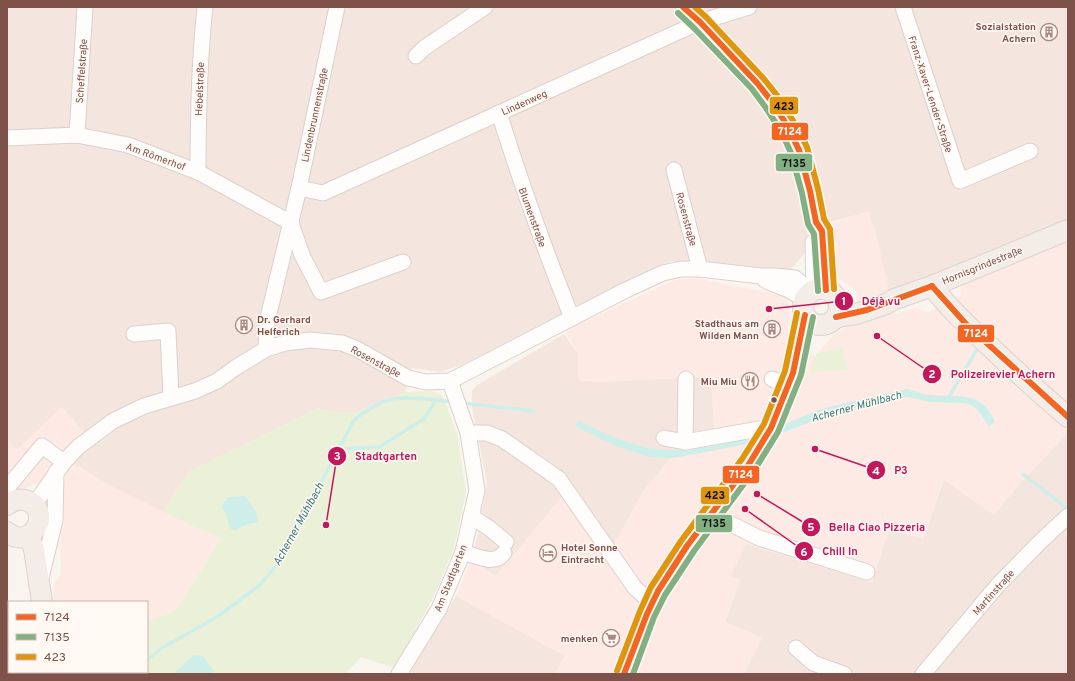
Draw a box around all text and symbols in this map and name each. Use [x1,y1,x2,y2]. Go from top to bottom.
place label: Sozialstation Achern [976,21,1036,46]
building icon: Sozialstation Achern [1039,22,1059,42]
street label: Franz-Xaver-Lender-Straße [905,34,955,155]
street label: Scheffelstraße [74,38,91,104]
street label: Hebelstraße [193,62,208,116]
street label: Lindenbrunnenstraße [299,67,332,164]
street label: Lindenweg [500,88,550,119]
line badge: 423 [769,96,799,115]
text: 423 [774,100,794,114]
line badge: 7124 [771,122,809,141]
text: 7124 [778,125,802,139]
street label: Am Römerhof [124,141,188,174]
line badge: 7135 [775,153,813,172]
text: 7135 [782,157,806,171]
street label: Blumenstraße [515,186,548,249]
street label: Rosenstraße [672,191,699,248]
street label: Hornisgrindestraße [940,244,1025,288]
callout: Déjà vu [834,290,908,313]
text: 1 [842,294,846,310]
text: Déjà vu [862,295,900,309]
place label: Dr. Gerhard Helferich [257,314,311,339]
building icon: Dr. Gerhard Helferich [234,315,254,335]
place label: Stadthaus am Wilden Mann [695,318,759,343]
building icon: Stadthaus am Wilden Mann [762,319,782,339]
line badge: 7124 [957,324,995,343]
text: 7124 [964,327,988,341]
street label: Rosenstraße [348,344,403,381]
callout: Polizeirevier Achern [922,363,1063,386]
text: 2 [928,367,936,383]
text: Polizeirevier Achern [951,368,1055,382]
restaurant icon: Miu Miu [740,371,760,391]
place label: Miu Miu [701,376,737,389]
water label: Acherner Mühlbach [810,388,903,426]
unlabelled marker [769,395,779,405]
callout: Stadtgarten [327,444,425,467]
text: 3 [333,449,341,465]
text: Stadtgarten [355,450,417,464]
callout: P3 [866,459,916,482]
text: 4 [872,464,880,480]
text: P3 [894,464,908,478]
line badge: 7124 [722,465,760,484]
text: 7124 [729,468,753,482]
water label: Acherner Mühlbach [270,480,328,569]
line badge: 423 [700,486,730,505]
text: 423 [705,489,725,503]
line badge: 7135 [695,514,733,533]
callout: Bella Ciao Pizzeria [801,515,934,538]
text: 7135 [702,517,726,531]
text: 5 [807,520,815,536]
text: Bella Ciao Pizzeria [829,521,925,535]
callout: Chill In [794,540,866,563]
place label: Hotel Sonne Eintracht [561,542,618,567]
street label: Am Stadtgarten [432,543,471,614]
hotel icon: Hotel Sonne Eintracht [538,543,558,563]
text: 6 [800,545,808,561]
text: Chill In [822,545,858,559]
street label: Martinstraße [970,568,1018,618]
legend [8,601,148,673]
text: 7124 [44,610,70,626]
supermarket icon: menken [601,628,621,648]
text: 7135 [44,630,70,646]
place label: menken [561,633,598,646]
text: 423 [44,650,66,666]

